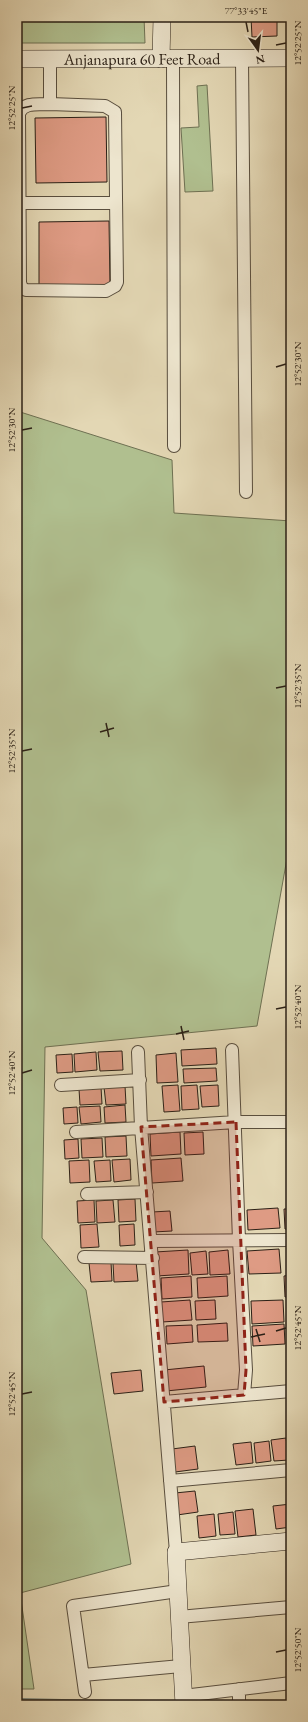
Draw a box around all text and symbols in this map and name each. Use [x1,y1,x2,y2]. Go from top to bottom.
text: 77°33'45"E [225,4,268,17]
text: 12°52'25"N [291,20,304,65]
north arrow [238,30,278,70]
street label: Anjanapura 60 Feet Road [63,48,221,70]
text: N [254,52,266,68]
text: 12°52'25"N [5,85,18,130]
text: 12°52'30"N [291,341,304,386]
text: 12°52'30"N [5,407,18,452]
text: 12°52'35"N [291,663,304,708]
text: 12°52'35"N [5,728,18,773]
text: 12°52'40"N [291,984,304,1029]
text: 12°52'40"N [5,1050,18,1095]
text: 12°52'45"N [291,1305,304,1350]
text: 12°52'45"N [5,1371,18,1416]
text: 12°52'50"N [291,1627,304,1672]

